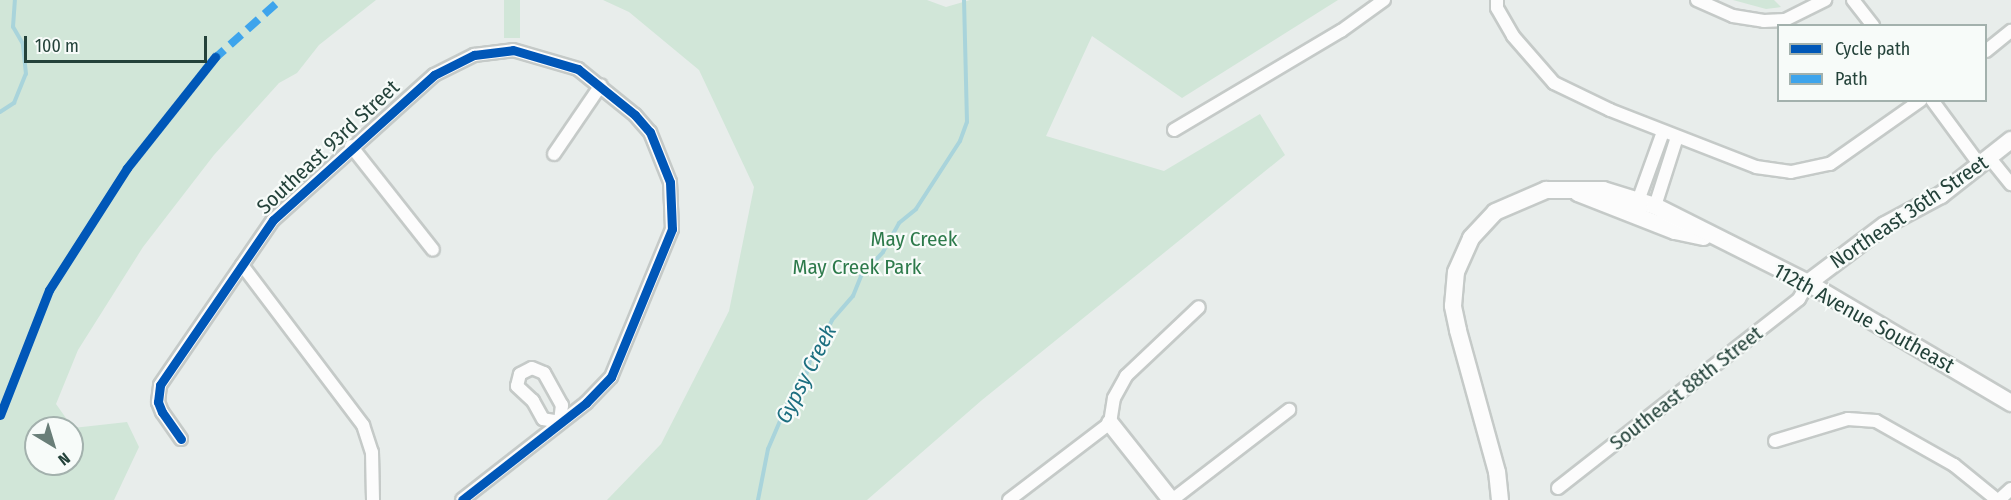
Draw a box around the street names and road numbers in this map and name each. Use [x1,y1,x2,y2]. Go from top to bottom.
street label: Southeast 93rd Street [252,75,404,219]
street label: Northeast 36th Street [1825,150,1993,274]
street label: 112th Avenue Southeast [1769,258,1959,378]
street label: Southeast 88th Street [1605,321,1767,455]

